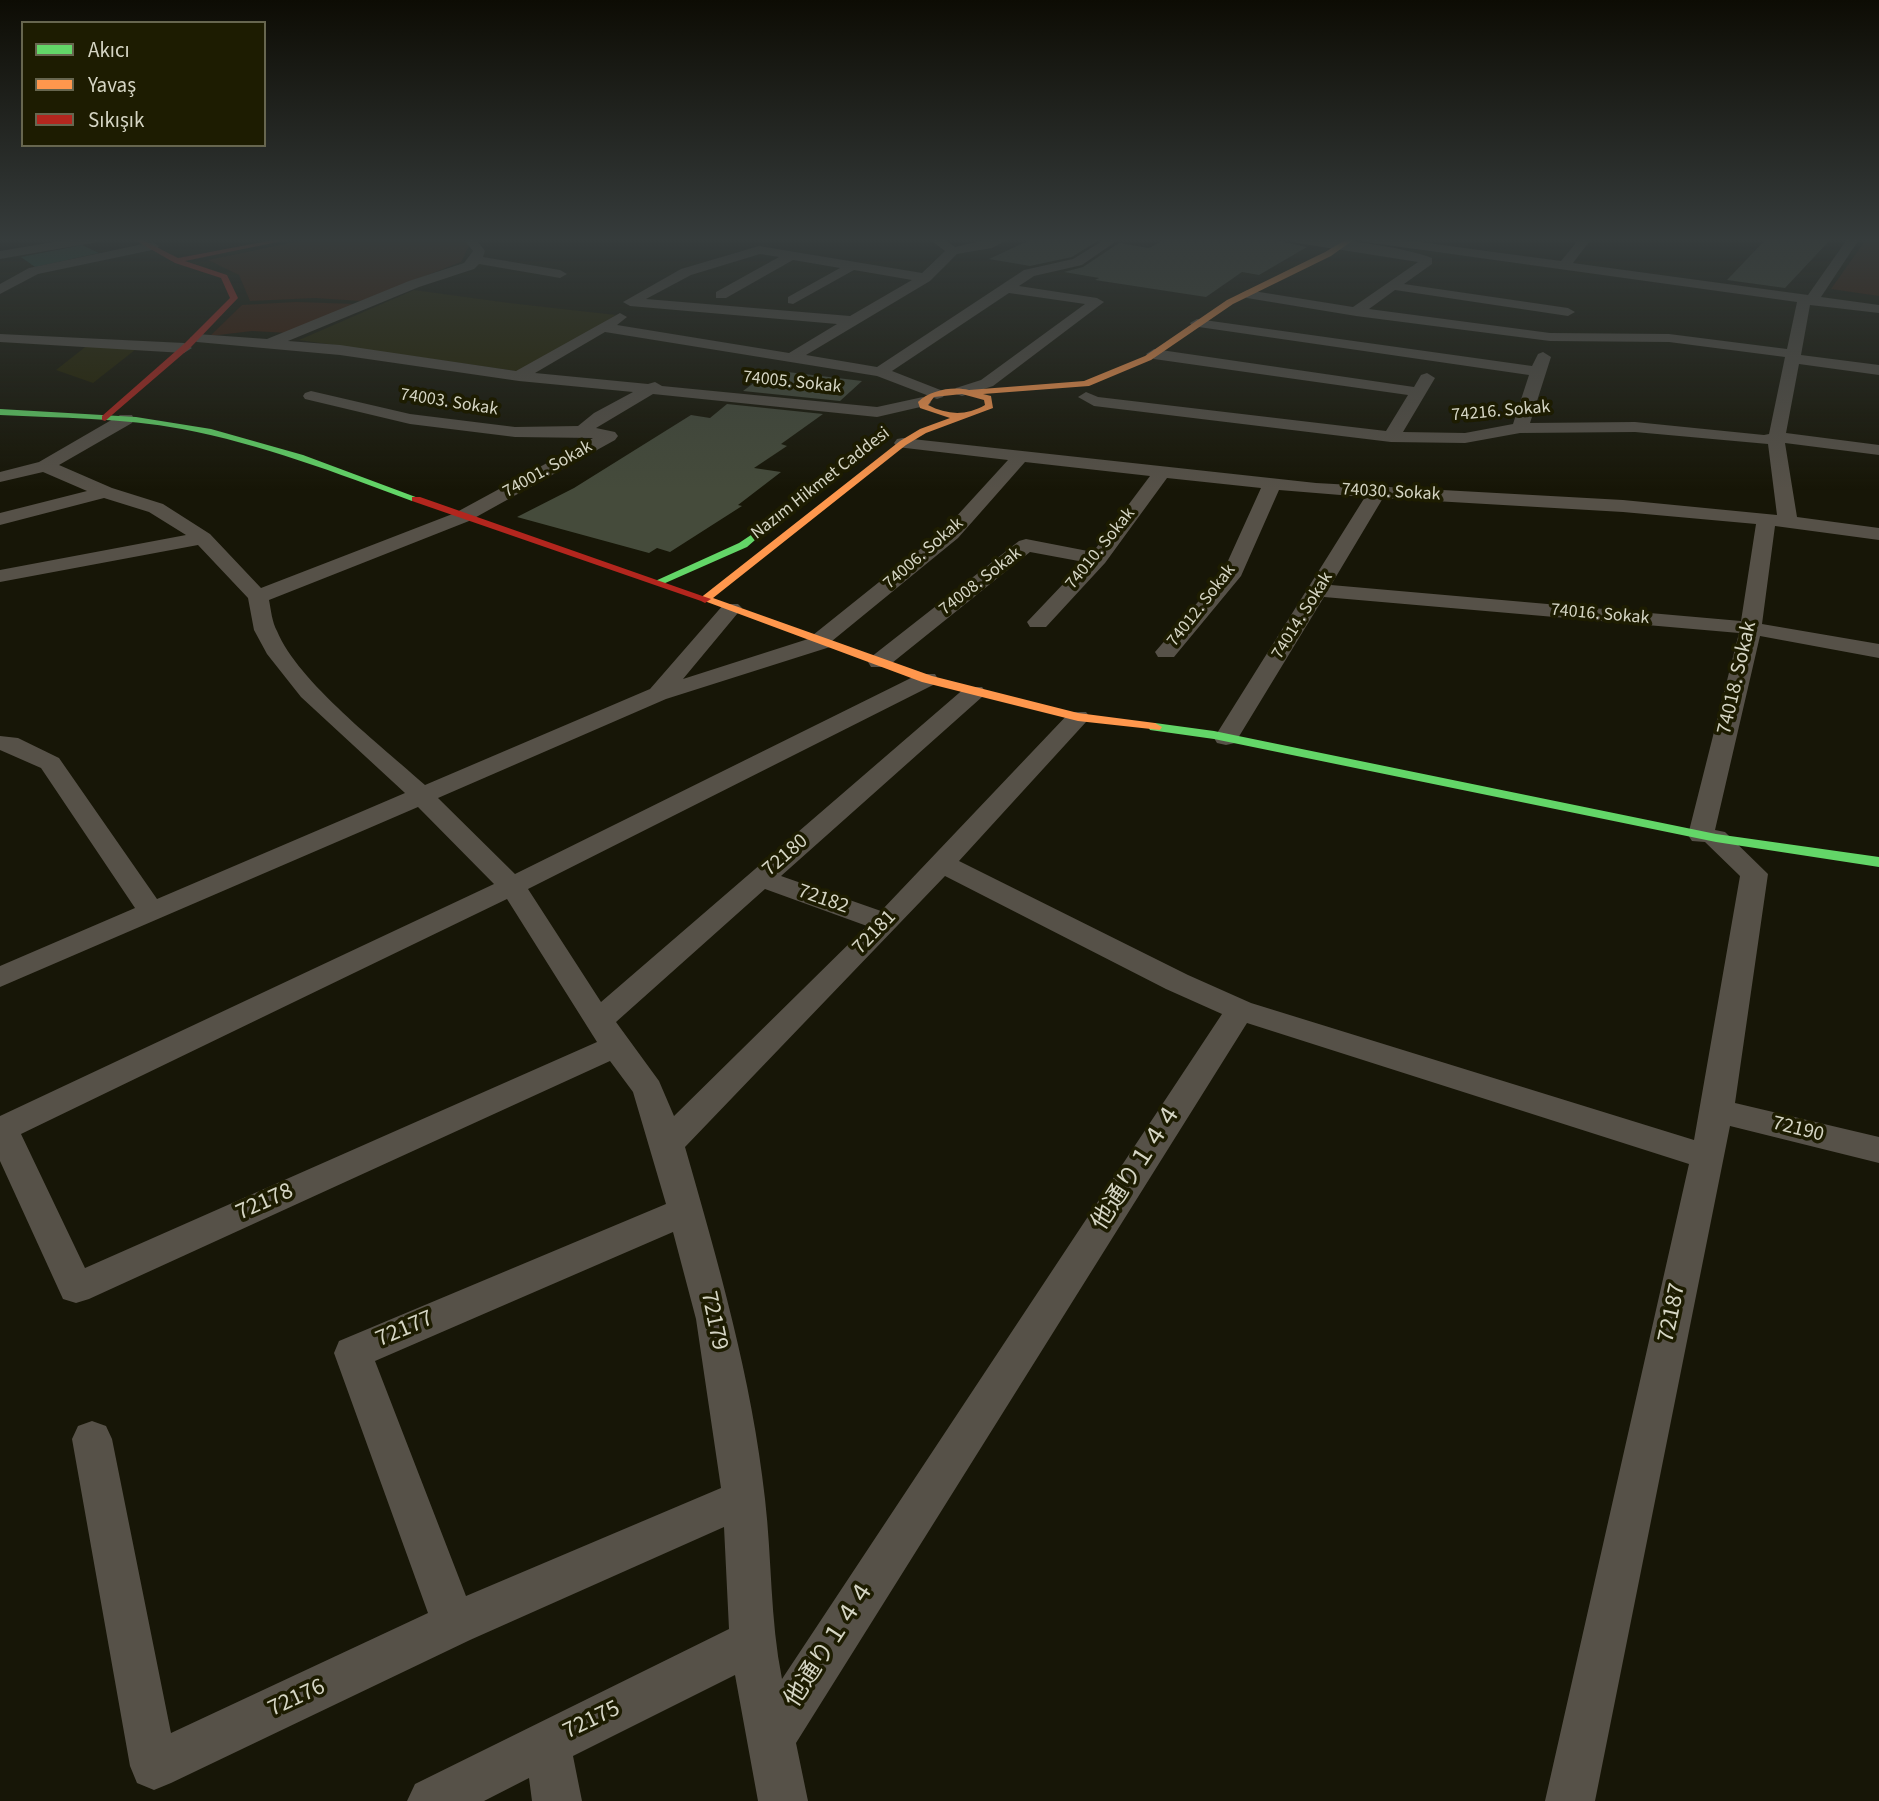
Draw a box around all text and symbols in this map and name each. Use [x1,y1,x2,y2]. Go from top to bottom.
legend [21,21,266,147]
text: Akıcı [88,35,130,65]
text: Yavaş [88,70,136,100]
text: Sıkışık [88,105,144,135]
street label: 74005. Sokak [742,367,842,399]
street label: 74003. Sokak [398,385,500,421]
street label: 74216. Sokak [1451,397,1551,427]
street label: Nazım Hikmet Caddesi [747,423,895,545]
street label: 74001. Sokak [500,437,596,503]
street label: 74030. Sokak [1341,480,1441,506]
street label: 74010. Sokak [1061,504,1141,594]
street label: 74006. Sokak [880,513,968,595]
street label: 74008. Sokak [935,543,1027,621]
street label: 74012. Sokak [1163,560,1241,652]
street label: 74014. Sokak [1268,568,1338,664]
street label: 74016. Sokak [1550,600,1650,630]
street label: 74018. Sokak [1713,619,1763,737]
street label: 72180 [758,829,814,883]
street label: 72182 [794,880,852,920]
street label: 72181 [848,905,902,961]
street label: 他通り１４４ [1087,1100,1189,1236]
street label: 72190 [1770,1111,1826,1149]
street label: 72178 [232,1178,298,1228]
street label: 72187 [1653,1281,1693,1345]
street label: 72179 [693,1289,733,1353]
street label: 72177 [372,1305,438,1355]
street label: 他通り１４４ [780,1577,882,1713]
street label: 72176 [264,1673,330,1725]
street label: 72175 [559,1695,625,1747]

